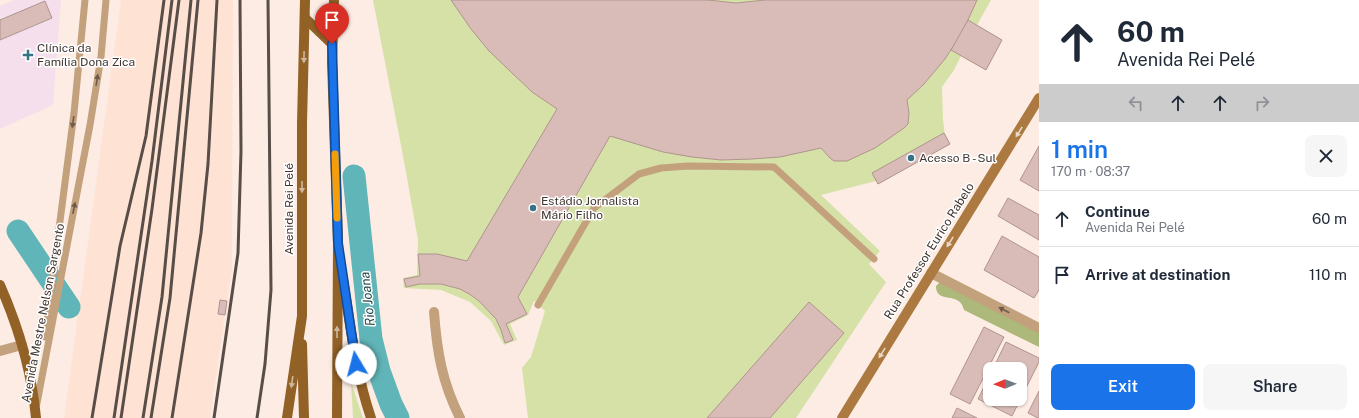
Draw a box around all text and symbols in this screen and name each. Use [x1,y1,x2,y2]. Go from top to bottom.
pin [315,3,349,44]
icon: arrive [321,9,343,31]
text: 60 m [1117,15,1185,48]
icon: ahead [1051,16,1103,68]
place label: Clínica da Família Dona Zica [37,41,135,69]
marker: Clínica da Família Dona Zica [22,49,34,61]
text: Avenida Rei Pelé [1117,49,1255,70]
one-way arrow [301,51,307,64]
one-way arrow [94,74,100,86]
icon: left [1125,92,1147,114]
icon: ahead [1167,92,1189,114]
icon: ahead [1209,92,1231,114]
icon: right [1251,92,1273,114]
one-way arrow [70,116,76,128]
one-way arrow [1015,126,1022,138]
text: 1 min [1051,135,1108,163]
button: close [1305,135,1347,177]
place label: Acesso B - Sul [919,151,997,165]
marker: Acesso B - Sul [906,153,916,163]
street label: Avenida Rei Pelé [282,163,296,255]
text: 170 m · 08:37 [1051,164,1130,179]
street label: Rua Professor Eurico Rabelo [881,180,977,322]
one-way arrow [299,181,305,194]
place label: Estádio Jornalista Mário Filho [541,194,639,222]
one-way arrow [71,202,77,214]
marker: Estádio Jornalista Mário Filho [528,203,538,213]
text: Continue [1085,203,1150,220]
icon: ahead [1051,208,1073,230]
text: 60 m [1312,210,1347,227]
text: Avenida Rei Pelé [1085,220,1185,235]
street label: Avenida Mestre Nelson Sargento [19,222,67,404]
one-way arrow [947,236,954,248]
icon: arrive [1051,264,1073,286]
text: Arrive at destination [1085,266,1230,283]
text: 110 m [1309,266,1347,283]
water label: Rio Joana [357,271,378,327]
one-way arrow [998,307,1010,313]
one-way arrow [334,325,340,338]
position arrow [335,343,377,385]
one-way arrow [878,348,886,358]
north arrow [983,362,1027,406]
map controls [983,362,1027,406]
button: Exit [1051,364,1195,410]
button: Share [1203,364,1347,410]
one-way arrow [289,376,295,388]

